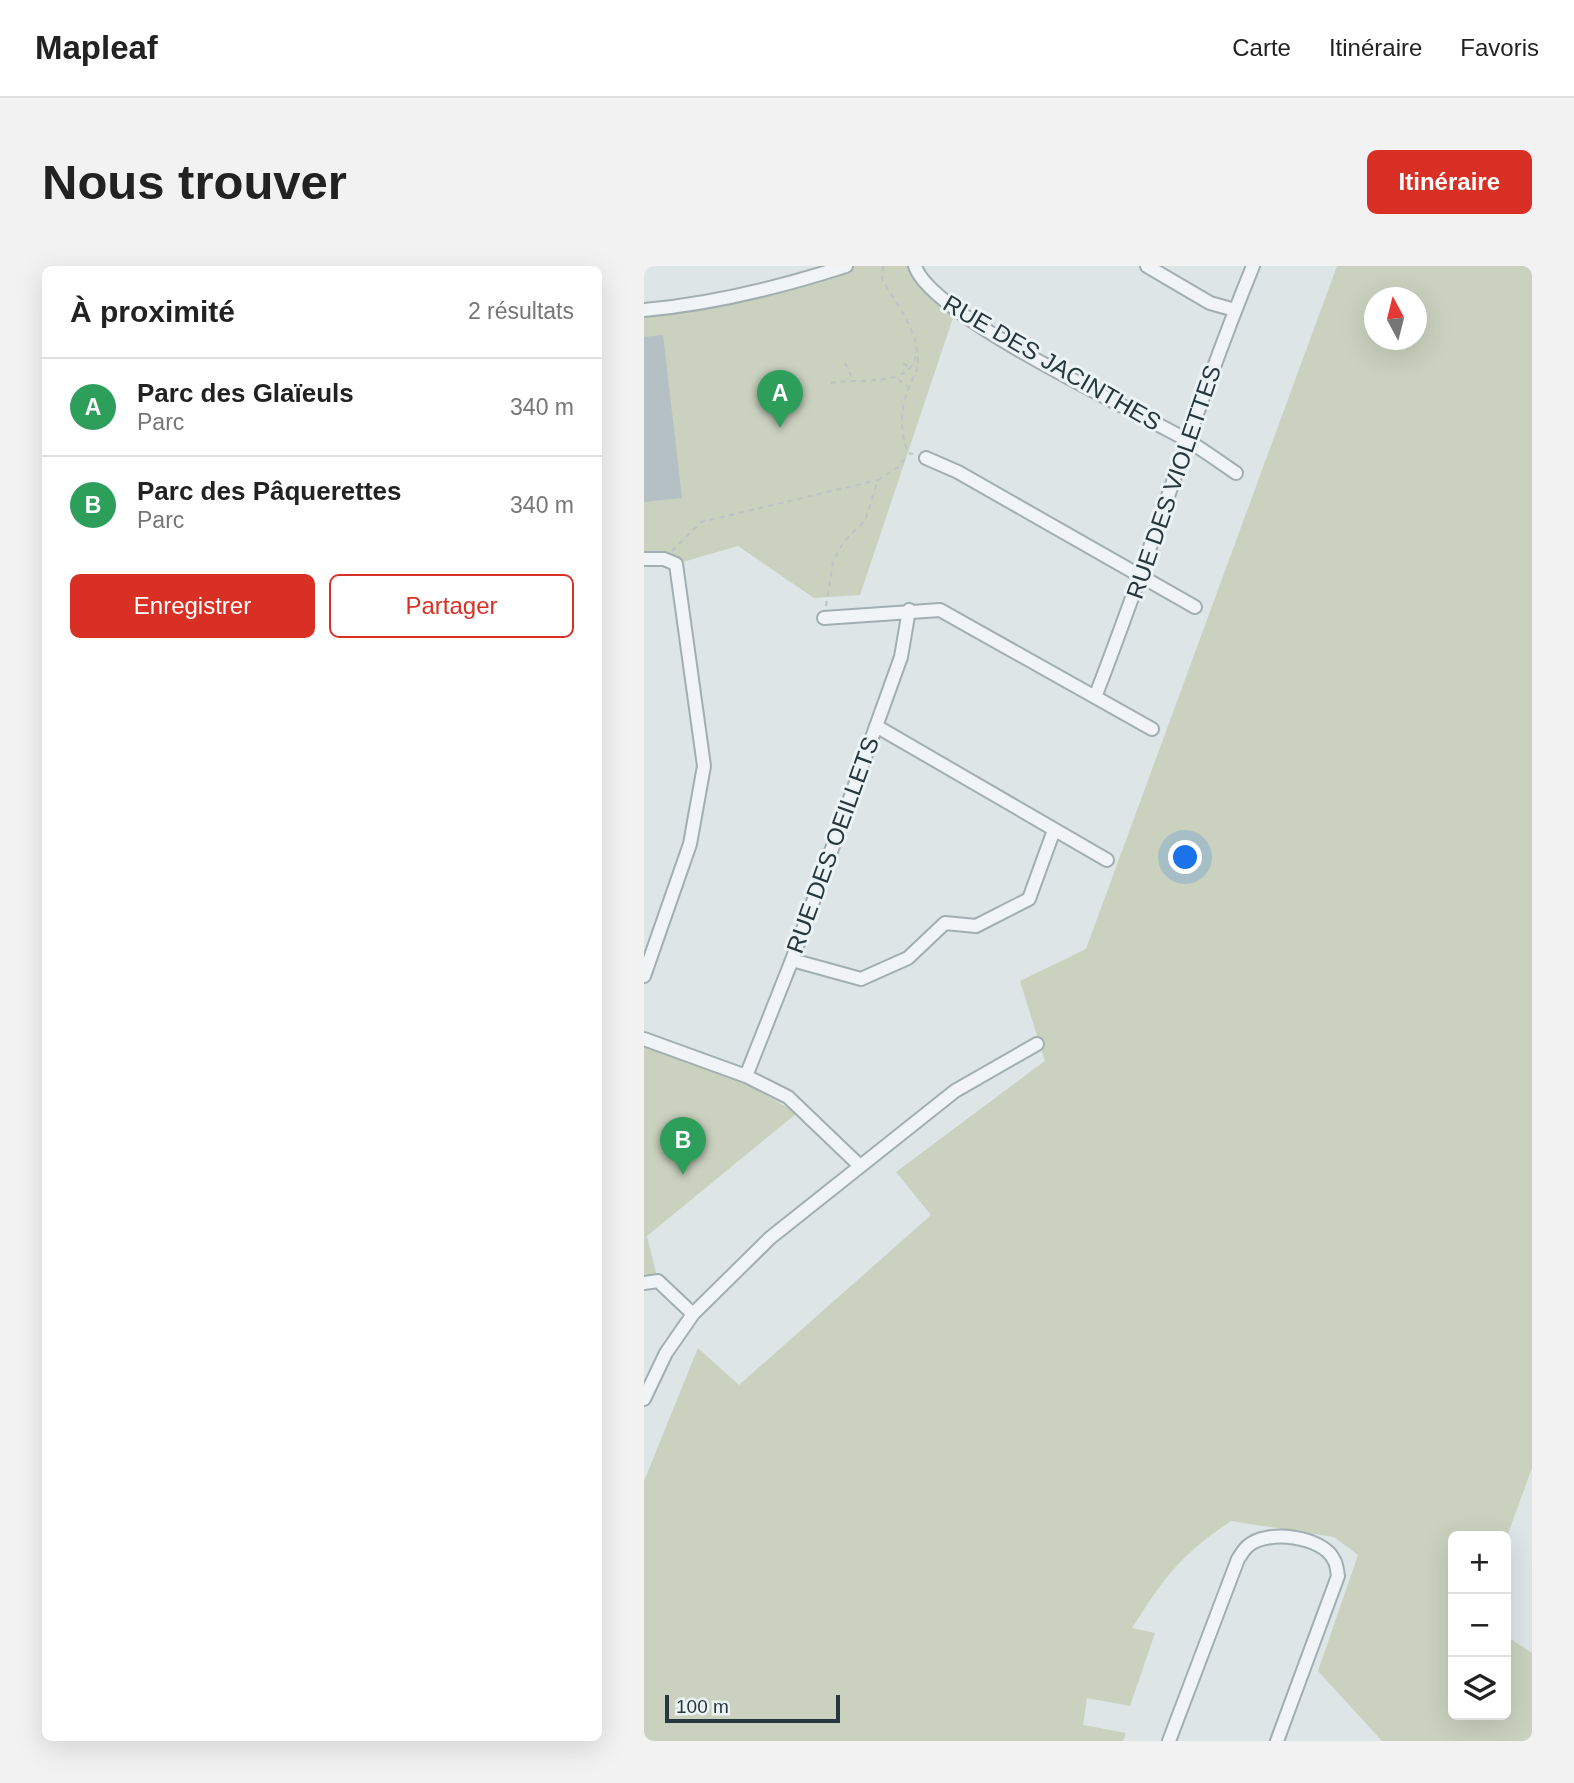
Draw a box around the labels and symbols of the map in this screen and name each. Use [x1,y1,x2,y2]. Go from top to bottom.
north arrow [1364,287,1427,350]
street label: RUE DES JACINTHES [939,289,1166,436]
street label: RUE DES VIOLETTES [1121,361,1226,602]
pin: A [757,370,803,428]
street label: RUE DES OEILLETS [781,733,884,957]
your location [1168,840,1202,874]
pin: B [660,1117,706,1175]
scale bar [665,1692,840,1724]

